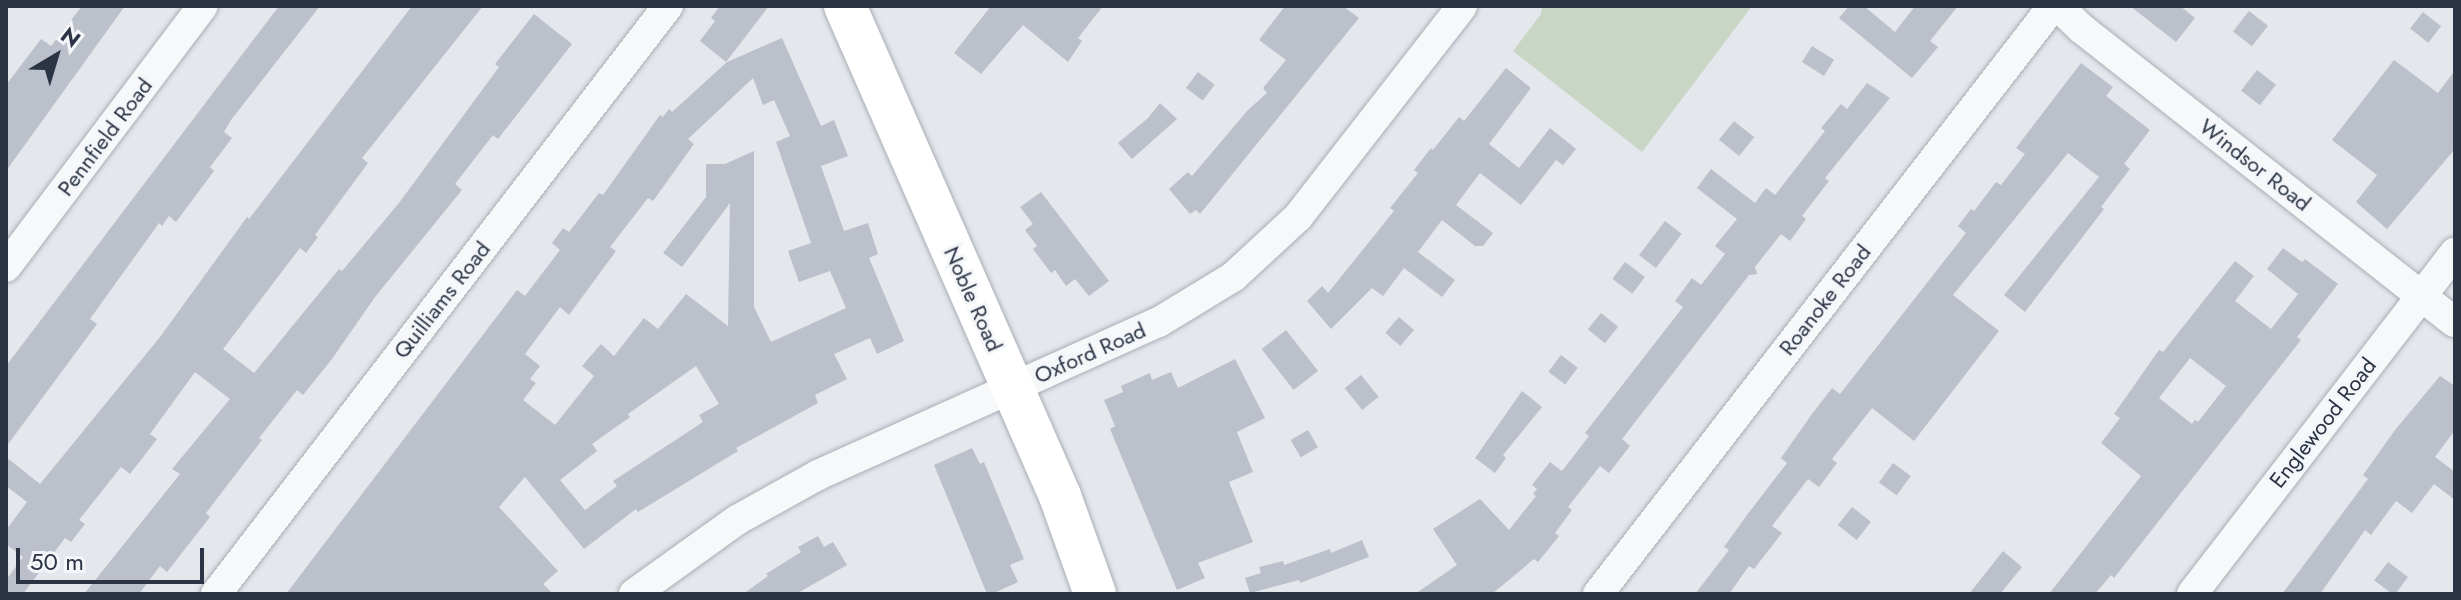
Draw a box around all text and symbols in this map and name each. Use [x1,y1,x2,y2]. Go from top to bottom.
north arrow [16,16,96,96]
text: N [54,19,88,55]
street label: Pennfield Road [52,73,158,201]
street label: Windsor Road [2194,113,2316,217]
street label: Quilliams Road [388,236,496,364]
street label: Roanoke Road [1774,239,1876,361]
street label: Noble Road [938,242,1008,356]
street label: Oxford Road [1030,317,1150,389]
street label: Englewood Road [2264,353,2382,493]
scale bar [20,532,208,582]
text: 50 m [30,544,84,579]

